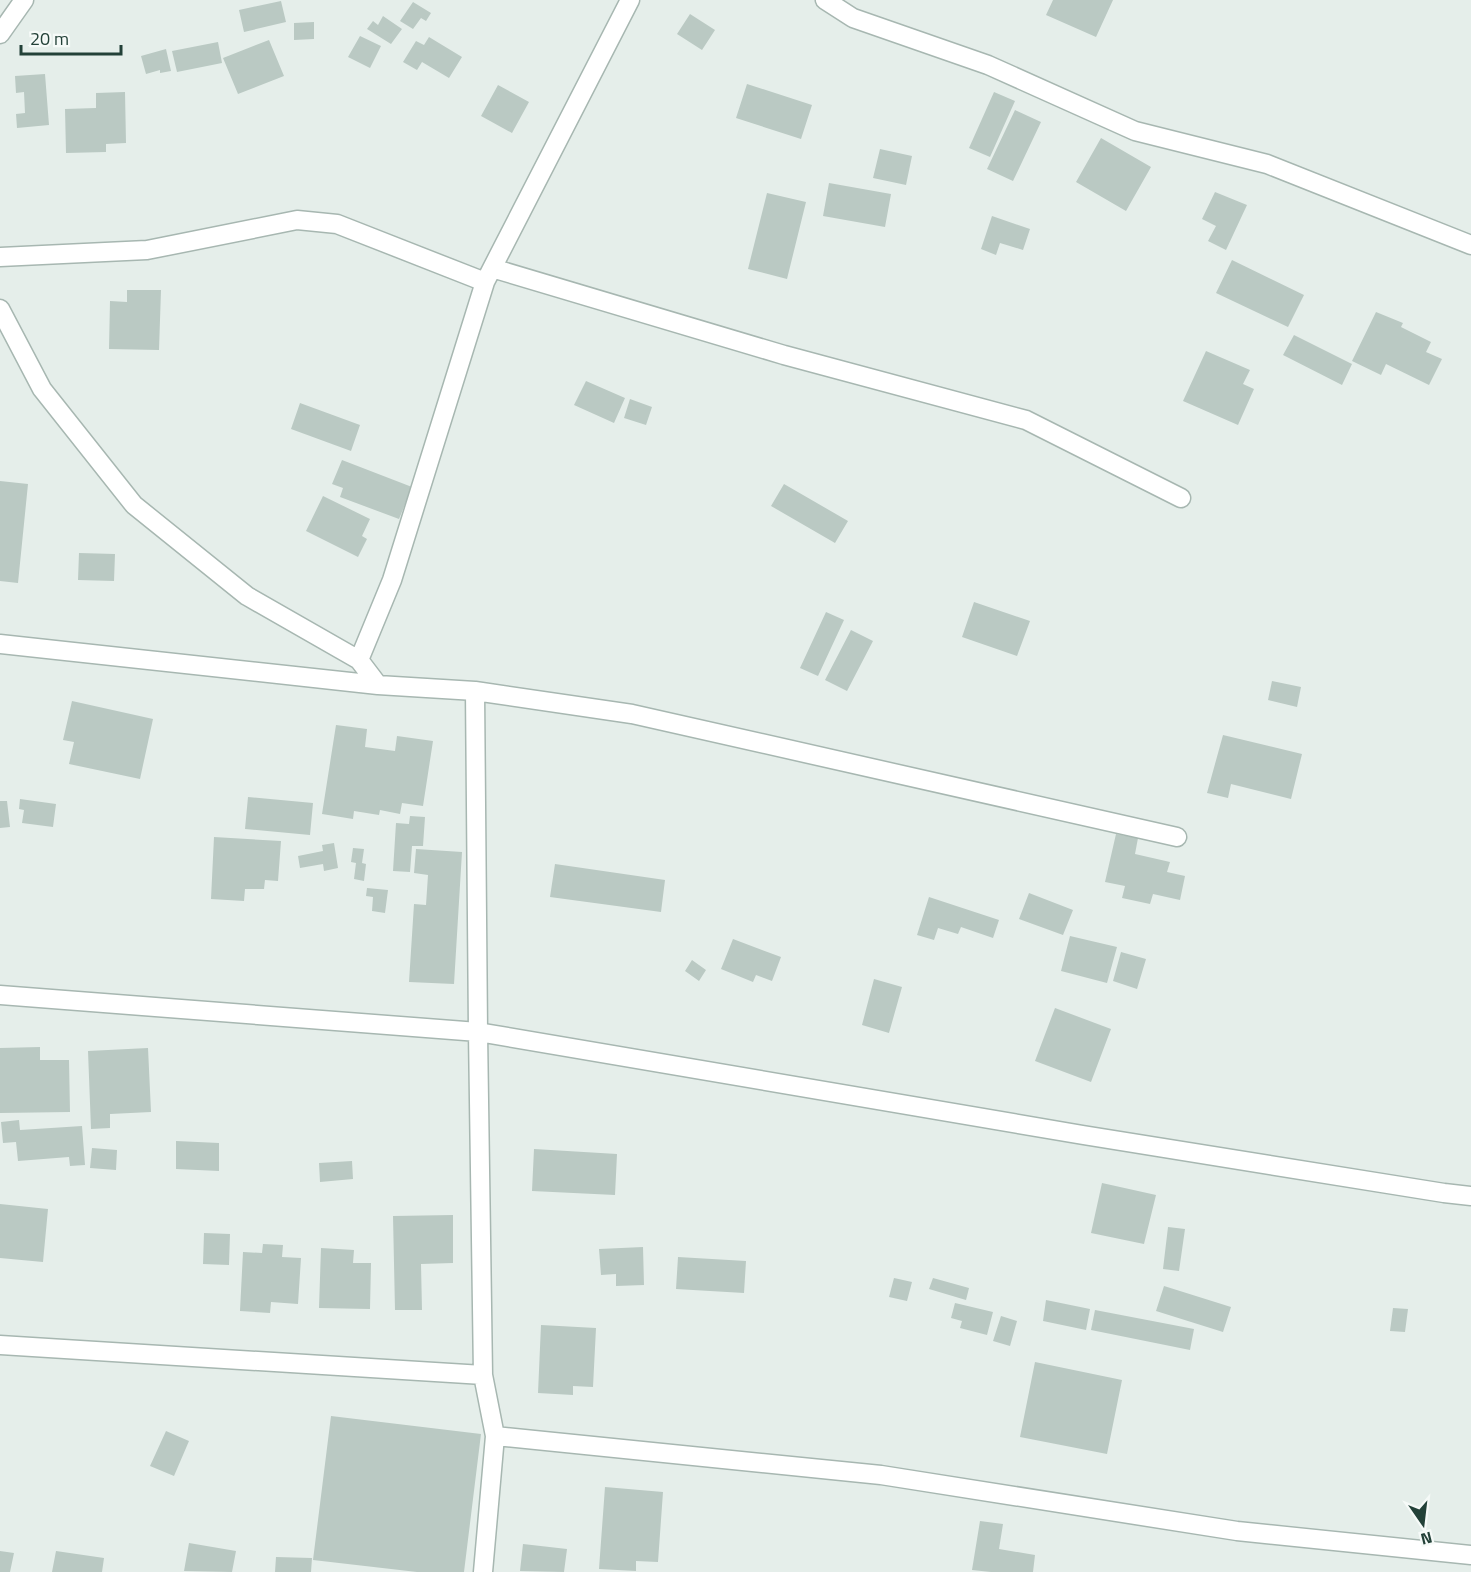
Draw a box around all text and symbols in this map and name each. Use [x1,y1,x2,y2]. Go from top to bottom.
scale bar [21,18,122,56]
text: 20 m [30,25,69,52]
north arrow [1393,1494,1453,1554]
text: N [1418,1526,1435,1552]

